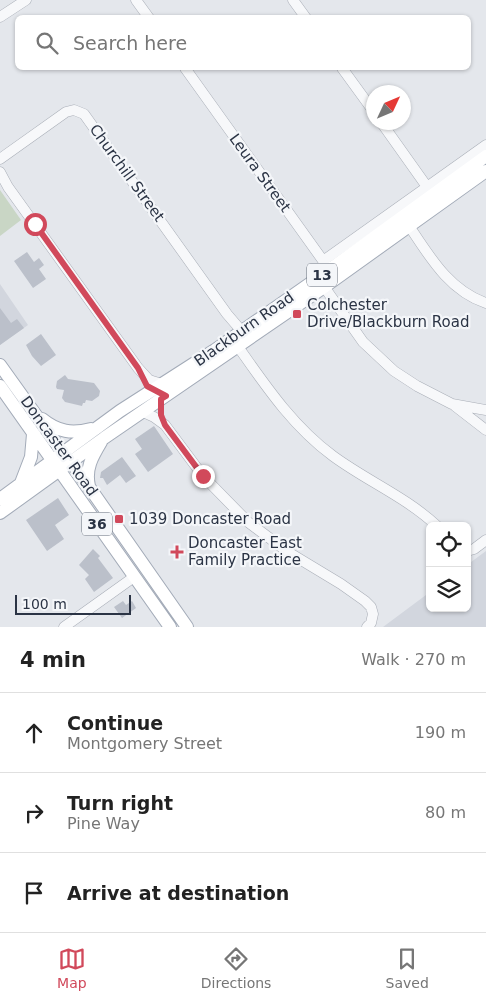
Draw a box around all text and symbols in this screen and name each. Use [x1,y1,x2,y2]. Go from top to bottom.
search box [15,15,471,70]
icon: search [33,29,61,57]
text: Search here [73,32,187,54]
north arrow [366,85,411,130]
street label: Churchill Street [86,121,168,225]
street label: Leura Street [226,130,295,216]
route start [24,213,47,236]
road number: 13 [307,264,337,286]
street label: Blackburn Road [191,288,297,370]
place label: Colchester Drive/Blackburn Road [307,296,469,331]
marker: Colchester Drive/Blackburn Road [291,308,303,320]
street label: Doncaster Road [17,392,101,500]
route end [192,465,215,488]
place label: 1039 Doncaster Road [129,510,291,528]
road number: 36 [82,512,112,536]
marker: 1039 Doncaster Road [113,513,125,525]
map controls [426,522,471,612]
button: locate [426,522,471,567]
place label: Doncaster East Family Practice [188,534,302,569]
marker: Doncaster East Family Practice [170,545,184,559]
button: layers [426,567,471,612]
scale bar [15,592,131,615]
text: 100 m [22,596,67,612]
text: 4 min [20,648,86,672]
text: Walk · 270 m [361,650,466,669]
text: Continue [67,712,163,734]
icon: ahead [20,719,48,747]
text: 190 m [415,723,466,742]
text: Montgomery Street [67,734,222,753]
text: Turn right [67,792,173,814]
icon: right [20,799,48,827]
text: 80 m [425,803,466,822]
text: Pine Way [67,814,140,833]
icon: arrive [20,879,48,907]
text: Arrive at destination [67,882,289,904]
tab: Map [57,945,87,991]
tab: Directions [201,945,271,991]
tab: Saved [386,945,429,991]

